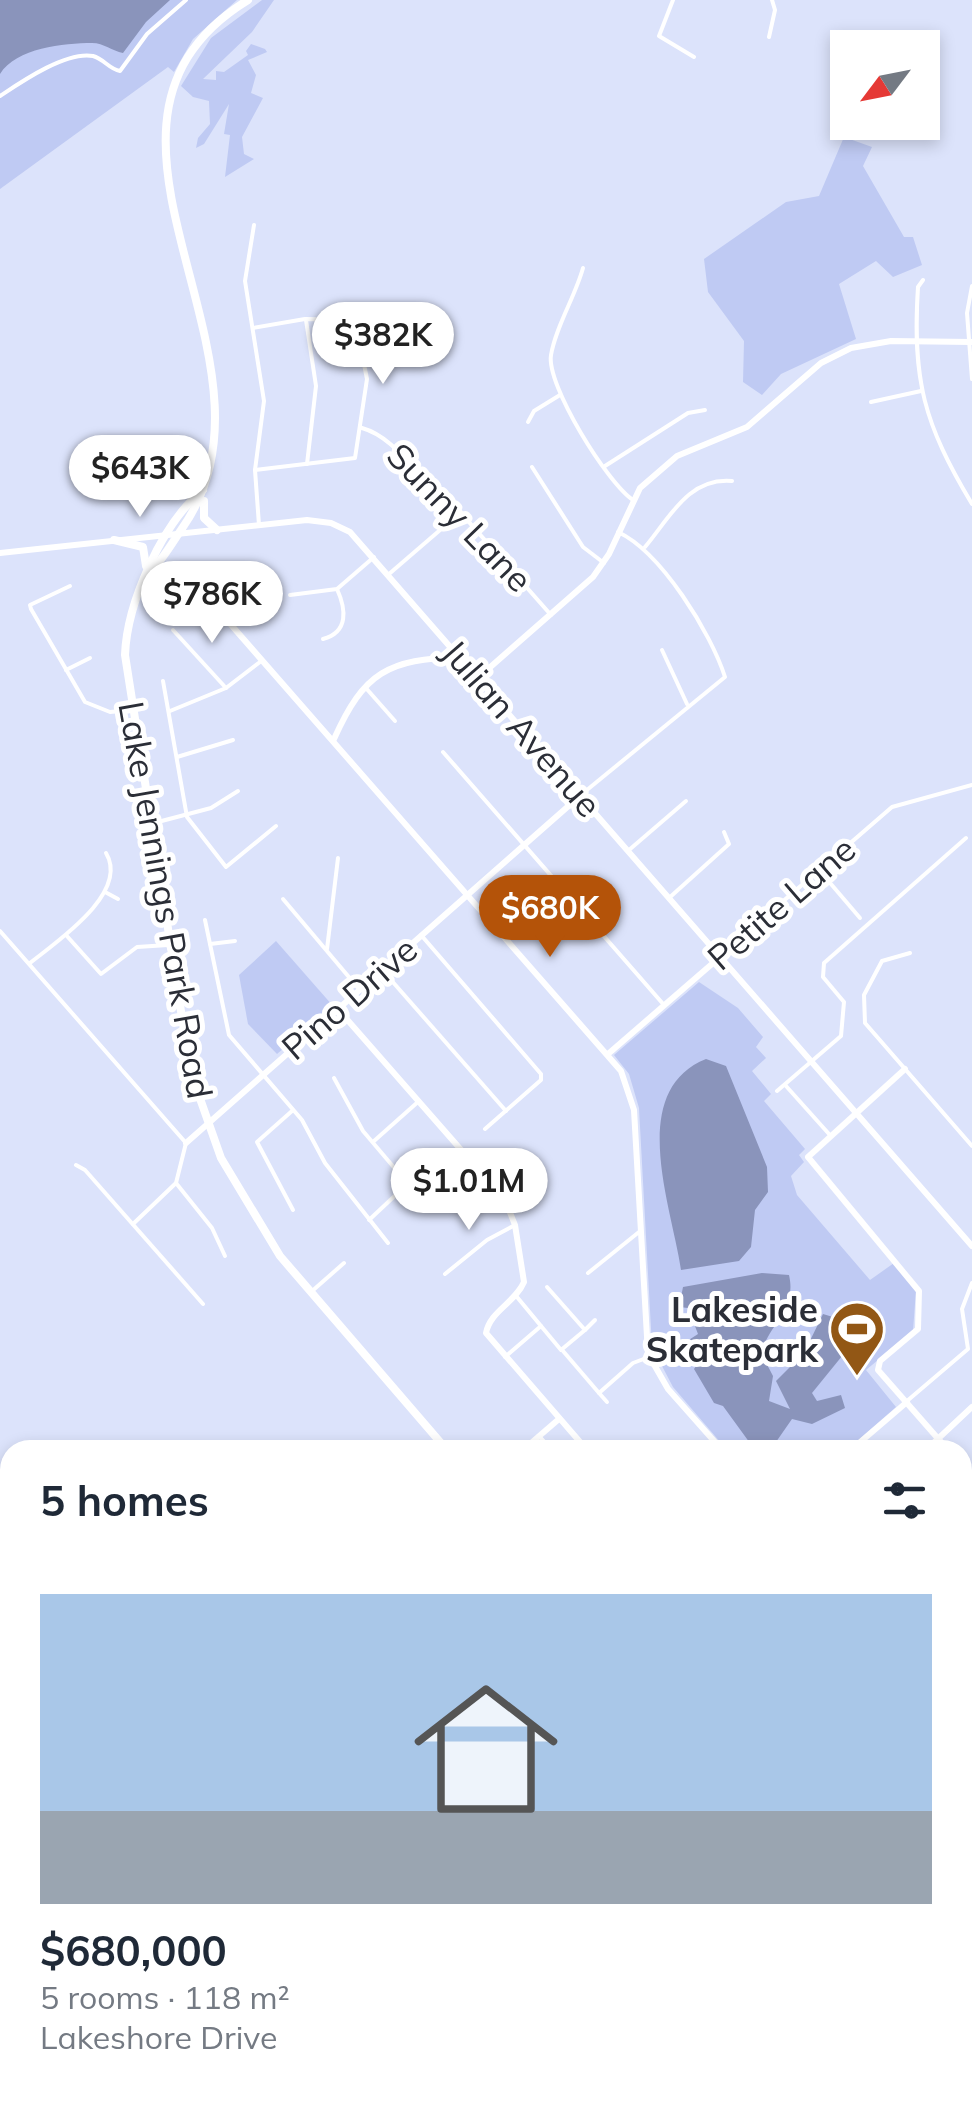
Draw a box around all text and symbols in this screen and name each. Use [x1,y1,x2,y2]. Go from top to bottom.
north arrow [830,30,940,140]
map controls [830,30,940,140]
pin: $382K [313,302,453,387]
text: $382K [334,314,432,354]
street label: Sunny Lane [378,433,542,601]
pin: $643K [70,435,210,520]
text: $643K [91,447,189,487]
pin: $786K [142,561,282,646]
text: $786K [163,573,261,613]
street label: Julian Avenue [433,630,611,826]
street label: Lake Jennings Park Road [109,698,223,1102]
street label: Petite Lane [698,827,864,979]
pin: $680K [480,875,620,960]
text: $680K [501,887,599,927]
street label: Pino Drive [272,927,426,1069]
pin: $1.01M [388,1148,550,1233]
text: $1.01M [413,1160,525,1200]
place label: Lakeside Skatepark [646,1287,819,1371]
sports icon: Lakeside Skatepark [827,1299,887,1378]
icon: filters [877,1473,932,1528]
text: 5 homes [40,1474,209,1527]
icon: home [396,1659,576,1839]
text: $680,000 [40,1924,227,1977]
text: 5 rooms · 118 m² [40,1977,290,2017]
text: Lakeshore Drive [40,2017,278,2057]

